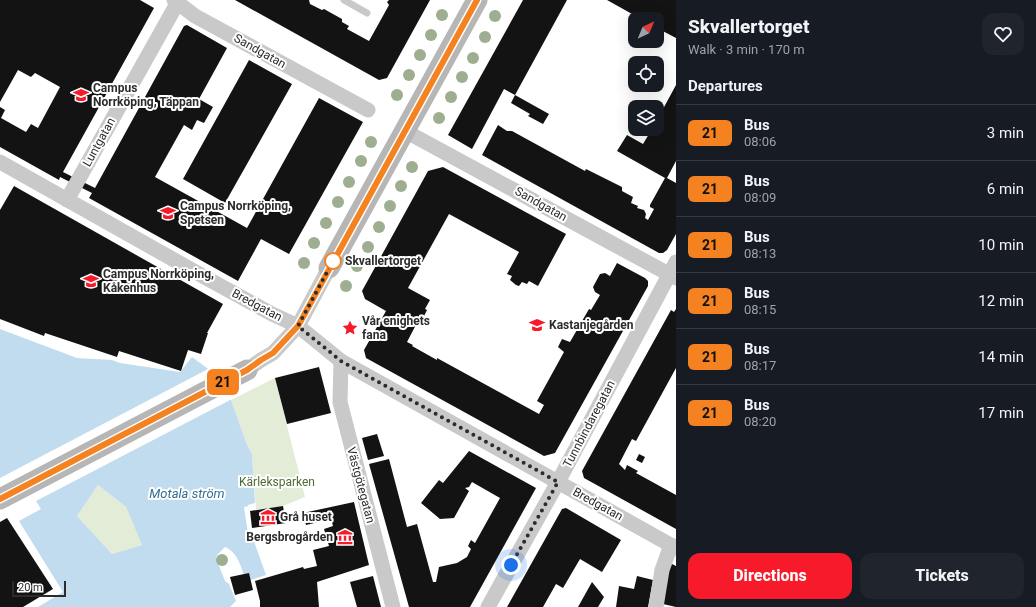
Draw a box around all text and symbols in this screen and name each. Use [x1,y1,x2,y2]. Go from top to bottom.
north arrow [628,12,664,48]
map controls [628,12,664,136]
button: heart [982,13,1024,55]
text: Skvallertorget [688,15,809,38]
street label: Sandgatan [232,31,288,71]
text: Walk · 3 min · 170 m [688,42,805,57]
button: locate [628,56,664,92]
text: Departures [688,77,763,95]
place label: Campus Norrköping, Täppan [93,81,199,109]
school or university icon: Campus Norrköping, Täppan [72,86,90,104]
button: layers [628,100,664,136]
street label: Luntgatan [80,115,118,169]
text: Bus [744,116,770,134]
text: 3 min [987,124,1024,142]
text: 21 [702,125,718,141]
text: 08:06 [744,134,776,149]
text: Bus [744,172,770,190]
text: 6 min [987,180,1024,198]
text: 21 [702,181,718,197]
street label: Sandgatan [513,184,569,224]
text: 08:09 [744,190,776,205]
place label: Campus Norrköping, Spetsen [180,199,291,227]
school or university icon: Campus Norrköping, Spetsen [159,204,177,222]
text: Bus [744,228,770,246]
text: 10 min [978,236,1024,254]
text: 21 [702,237,718,253]
text: 08:13 [744,246,776,261]
marker: Skvallertorget [324,252,342,270]
place label: Skvallertorget [345,254,421,268]
place label: Campus Norrköping, Kåkenhus [103,267,214,295]
school or university icon: Campus Norrköping, Kåkenhus [82,272,100,290]
text: Bus [744,284,770,302]
street label: Bredgatan [229,286,285,324]
text: 12 min [978,292,1024,310]
text: 21 [702,293,718,309]
text: 08:15 [744,302,776,317]
place label: Vår enighets fana [362,314,430,342]
school or university icon: Kastanjegården [528,316,546,334]
place label: Kastanjegården [549,318,634,332]
place icon: Vår enighets fana [341,319,359,337]
text: Bus [744,340,770,358]
text: 14 min [978,348,1024,366]
text: 21 [702,349,718,365]
text: 08:17 [744,358,776,373]
line badge: 21 [205,369,241,395]
text: 21 [215,374,231,390]
street label: Tunnbindaregatan [560,378,618,470]
text: Bus [744,396,770,414]
text: 17 min [978,404,1024,422]
text: 21 [702,405,718,421]
text: 08:20 [744,414,776,429]
street label: Västgötegatan [344,445,378,525]
park label: Kärleksparken [239,475,315,489]
street label: Bredgatan [571,485,625,523]
water label: Motala ström [149,486,225,501]
museum icon: Grå huset [259,508,277,526]
place label: Grå huset [280,510,332,524]
museum icon: Bergsbrogården [336,528,354,546]
place label: Bergsbrogården [246,530,333,544]
button: Directions [688,553,852,599]
button: Tickets [860,553,1024,599]
your location [501,555,521,575]
scale bar [12,579,66,598]
text: 20 m [18,581,43,594]

